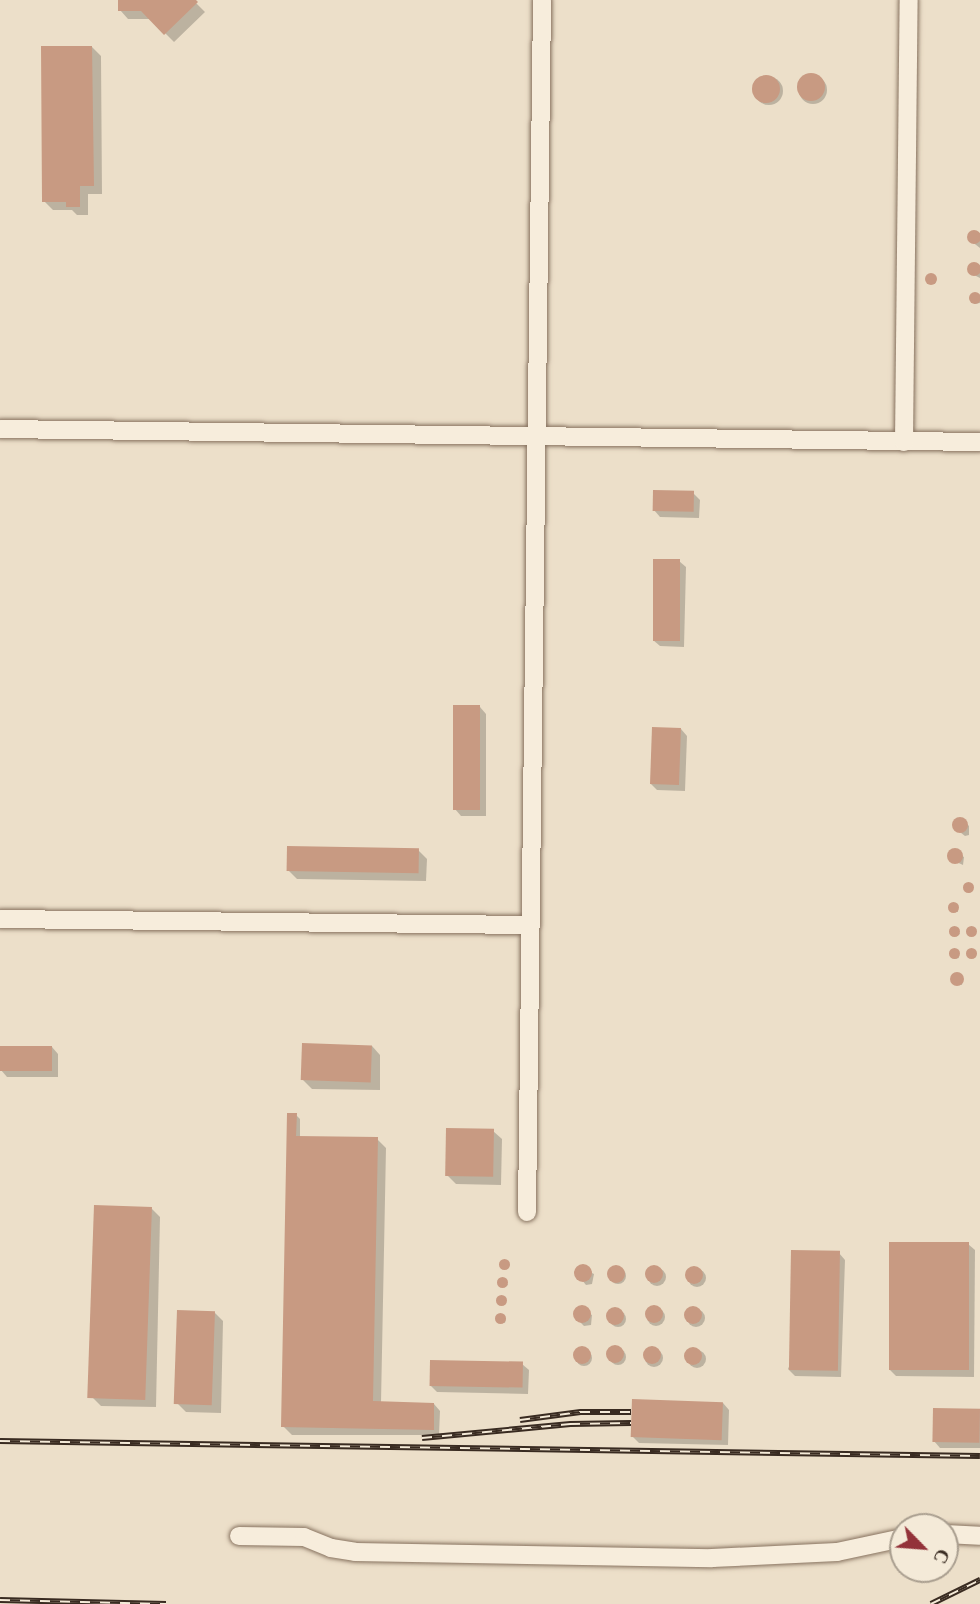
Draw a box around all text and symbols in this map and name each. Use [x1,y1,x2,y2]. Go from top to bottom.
north arrow [889,1513,959,1583]
text: С [928,1545,955,1567]

